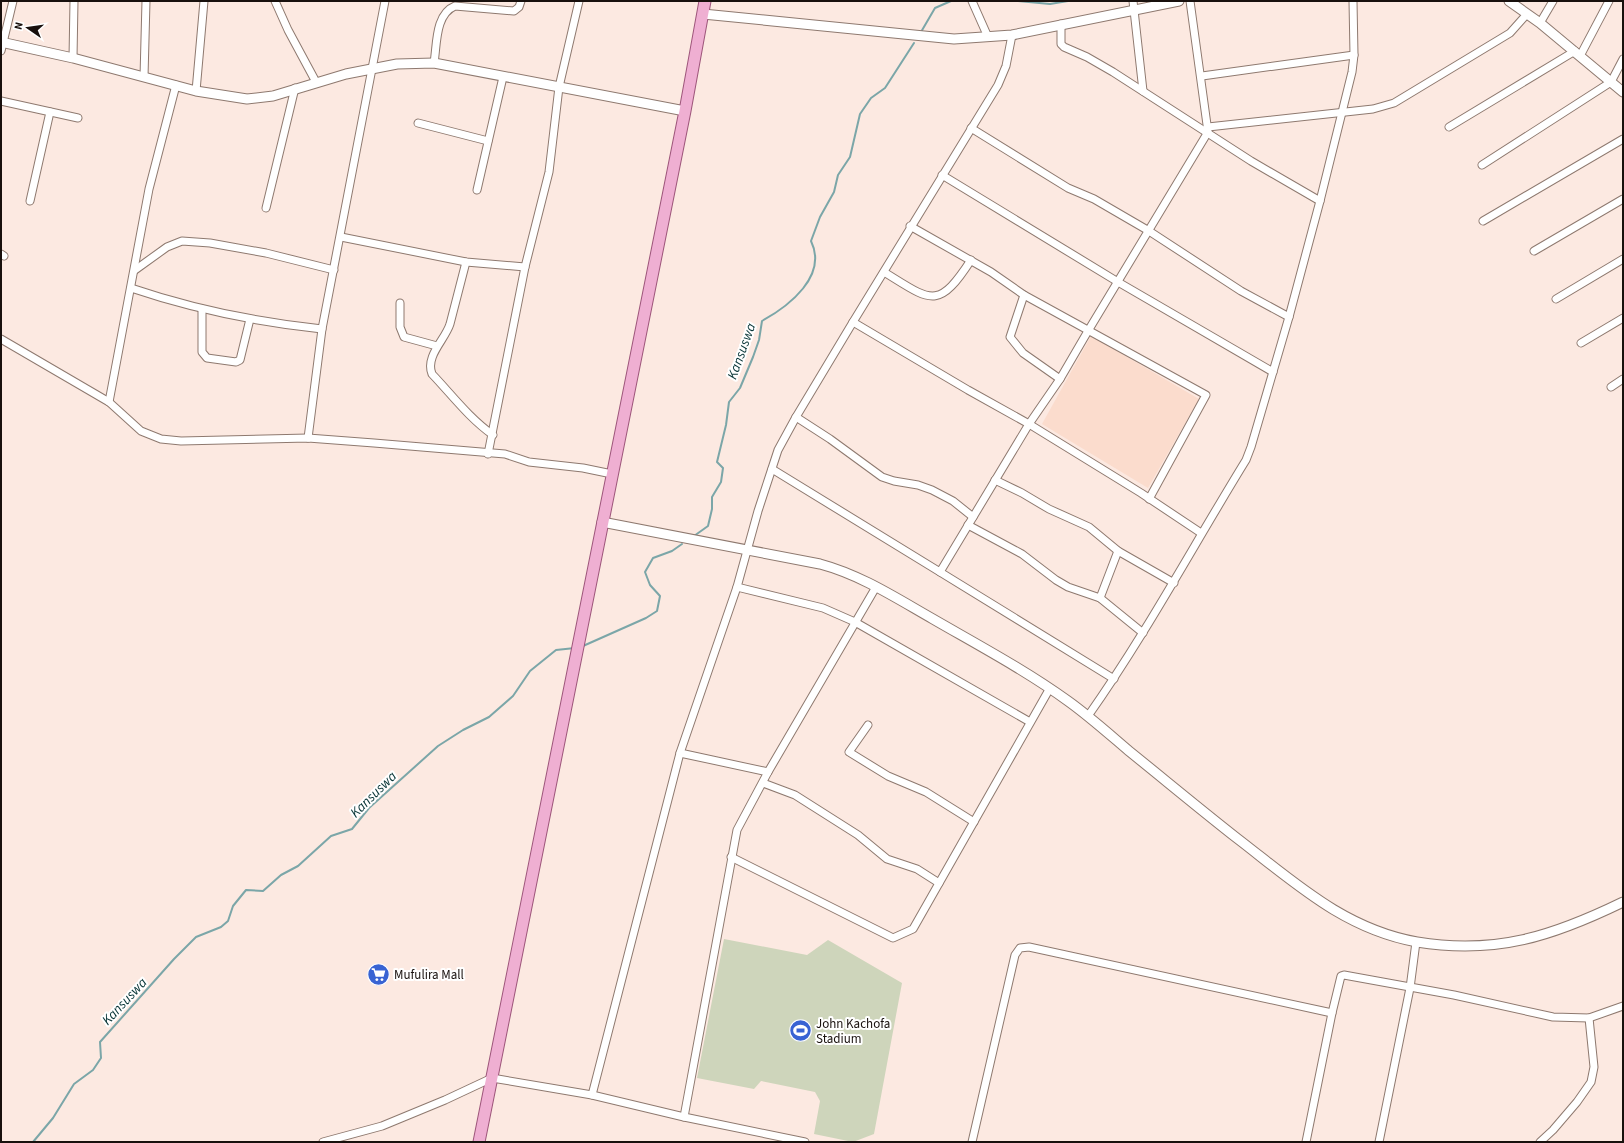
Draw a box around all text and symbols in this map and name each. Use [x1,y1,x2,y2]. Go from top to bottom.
north arrow [8,8,48,48]
text: N [11,21,27,31]
water label: Kansuswa [723,320,761,382]
water label: Kansuswa [346,767,402,822]
supermarket icon: Mufulira Mall [365,961,391,987]
place label: Mufulira Mall [394,966,464,984]
water label: Kansuswa [97,973,152,1030]
place label: John Kachofa Stadium [816,1015,890,1048]
sports icon: John Kachofa Stadium [787,1017,813,1043]

